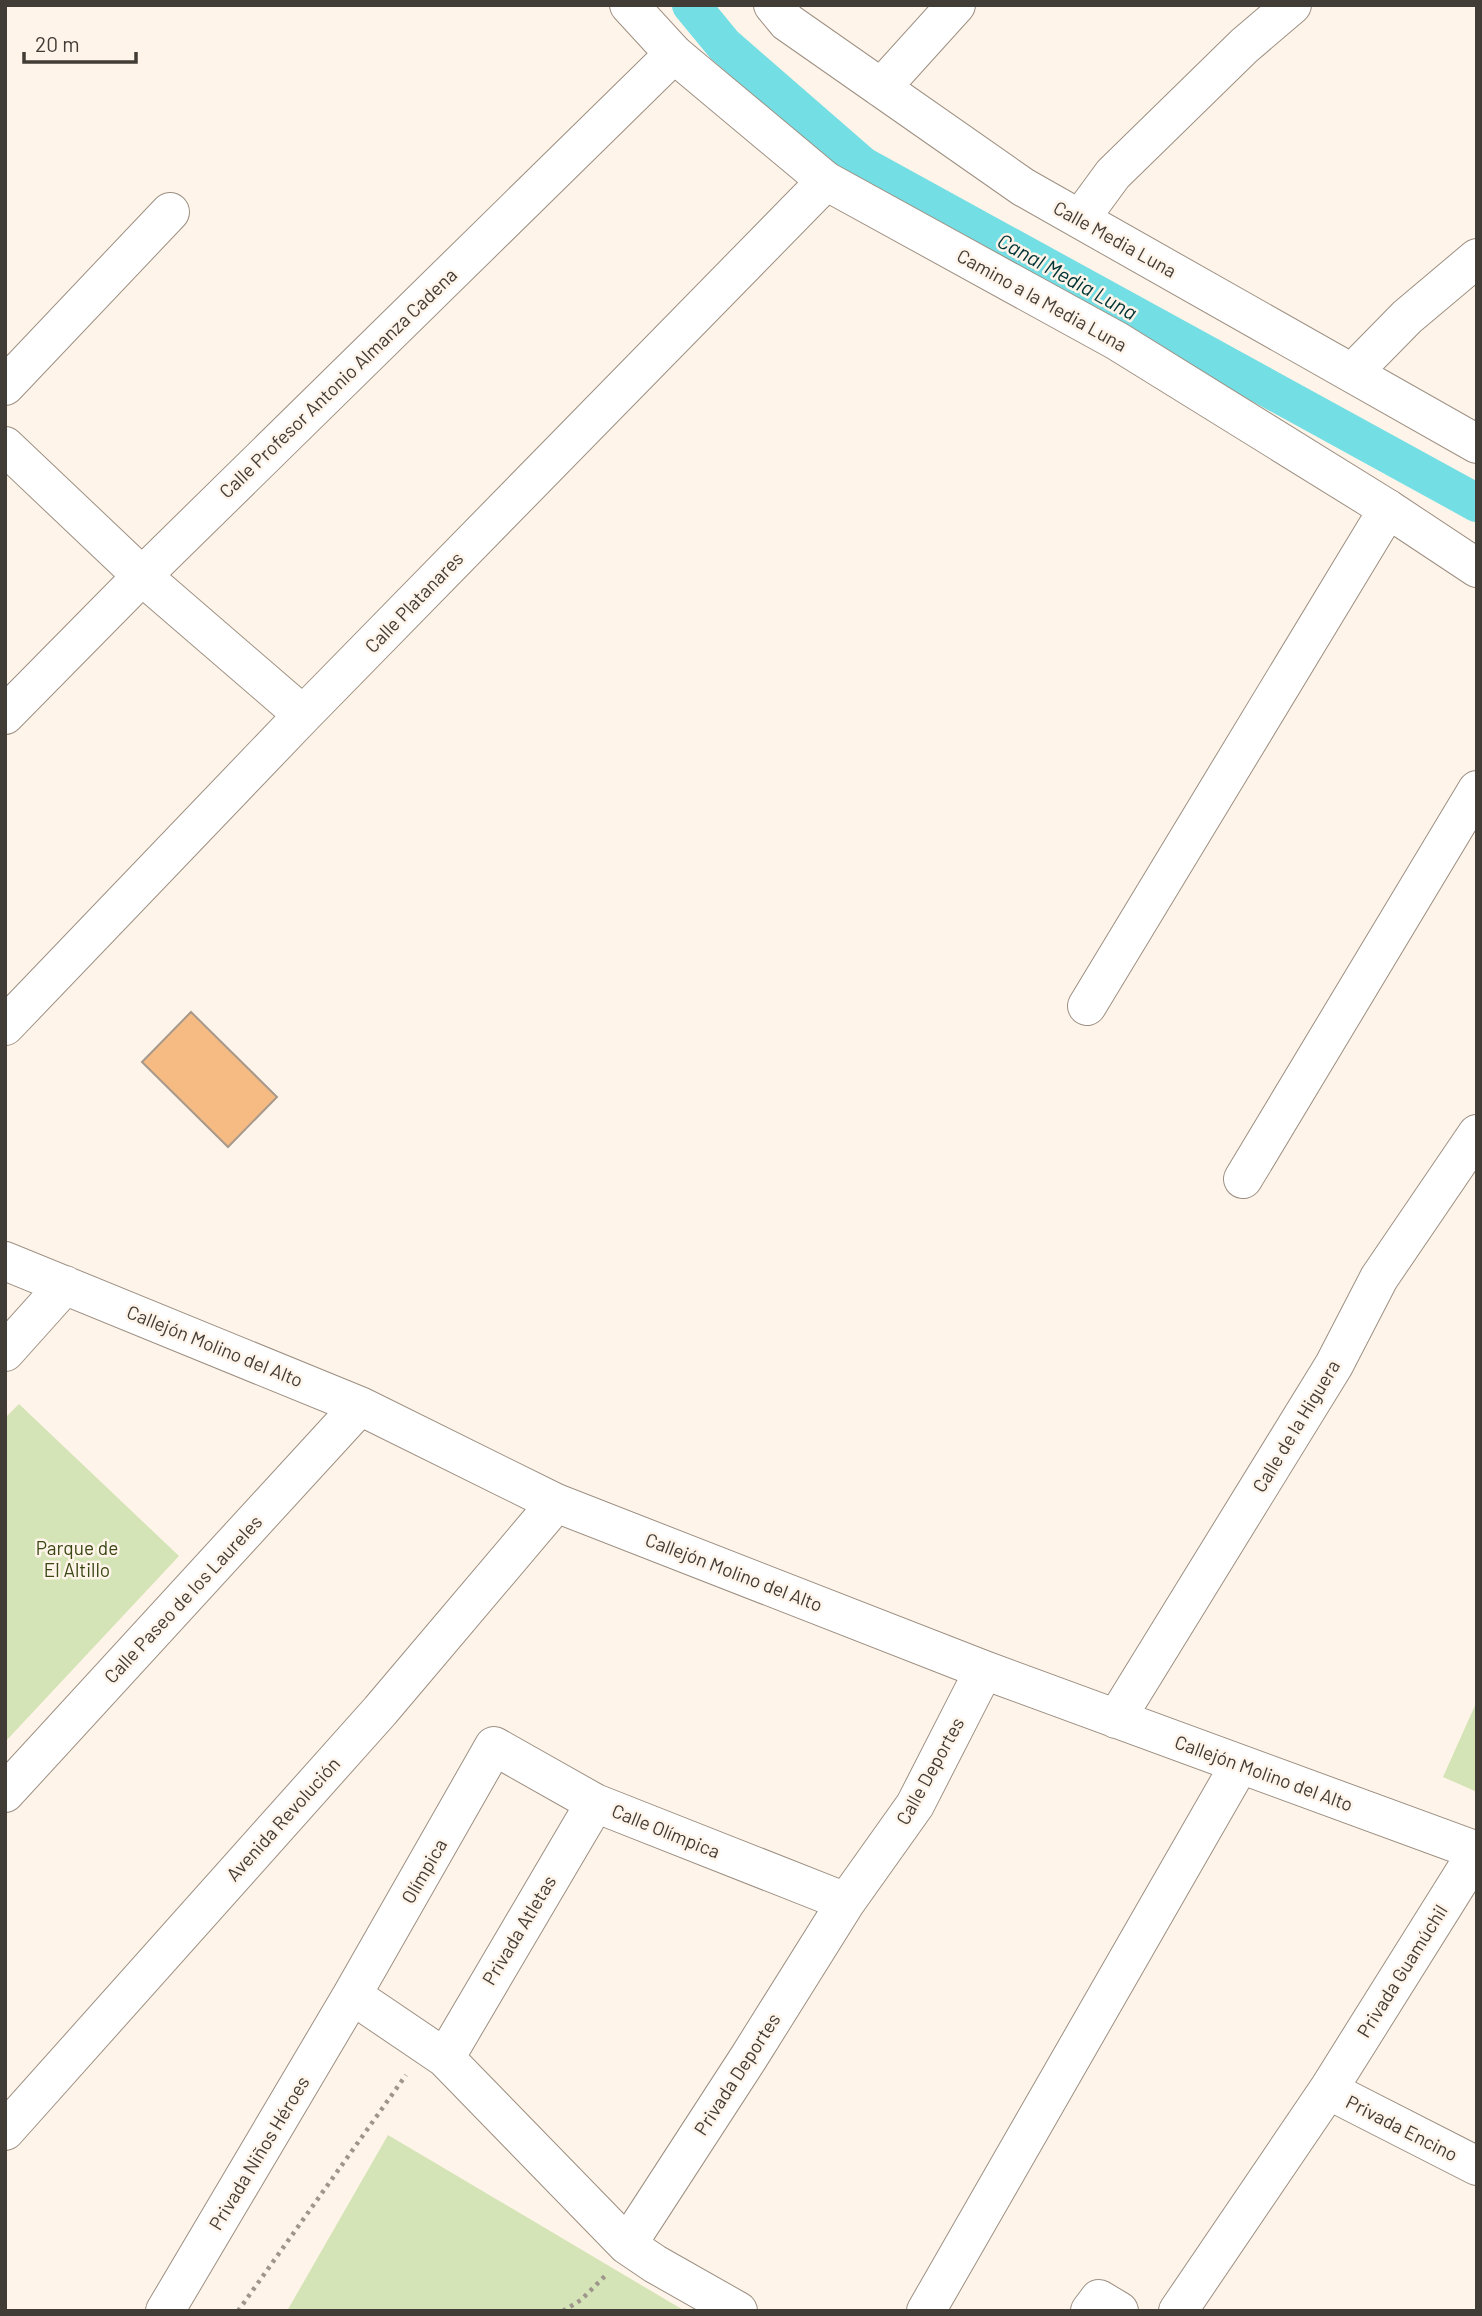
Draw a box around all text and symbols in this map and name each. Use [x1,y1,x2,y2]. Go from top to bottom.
scale bar [24,21,136,65]
text: 20 m [35,31,80,56]
street label: Calle Media Luna [1050,195,1181,282]
water label: Canal Media Luna [994,227,1142,324]
street label: Camino a la Media Luna [953,243,1131,356]
street label: Calle Profesor Antonio Almanza Cadena [214,263,461,502]
street label: Calle Platanares [360,546,468,657]
street label: Callejón Molino del Alto [124,1300,307,1391]
street label: Calle de la Higuera [1247,1355,1344,1496]
street label: Calle Paseo de los Laureles [99,1510,266,1687]
street label: Callejón Molino del Alto [642,1527,826,1616]
park label: Parque de El Altillo [36,1536,118,1581]
street label: Calle Deportes [891,1713,969,1828]
street label: Callejón Molino del Alto [1172,1730,1356,1815]
street label: Avenida Revolución [221,1752,344,1885]
street label: Calle Olímpica [609,1798,724,1863]
street label: Olímpica [396,1834,451,1907]
street label: Privada Atletas [477,1871,560,1989]
street label: Privada Guamúchil [1351,1900,1452,2041]
street label: Privada Deportes [689,2008,785,2139]
street label: Privada Niños Héroes [204,2072,314,2234]
street label: Privada Encino [1343,2090,1462,2166]

